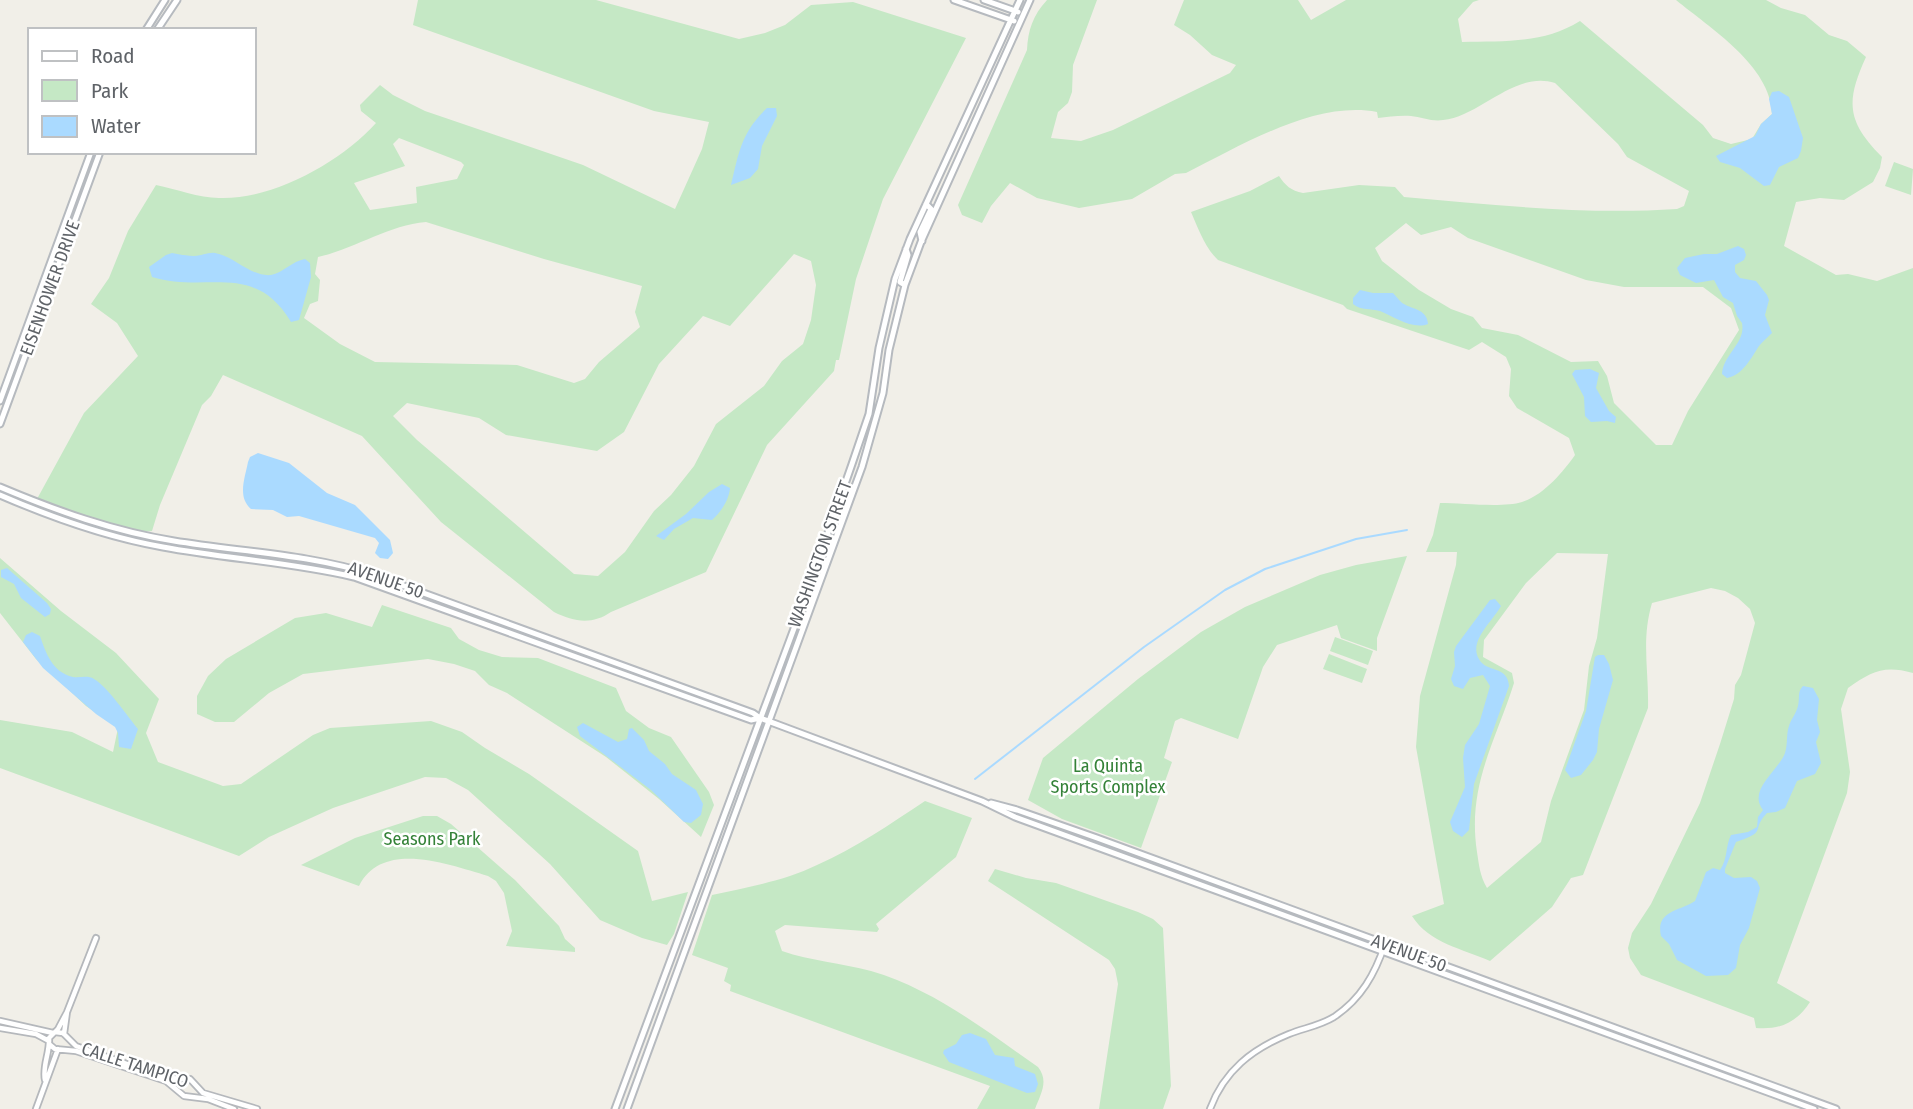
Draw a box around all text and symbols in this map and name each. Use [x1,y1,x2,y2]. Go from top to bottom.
legend [28,28,256,154]
text: Road [91,43,135,69]
text: Park [91,78,129,104]
text: Water [91,113,141,139]
street label: EISENHOWER DRIVE [15,217,85,359]
street label: WASHINGTON STREET [783,477,857,630]
street label: AVENUE 50 [345,557,427,603]
park label: La Quinta Sports Complex [1050,755,1166,798]
park label: Seasons Park [384,828,481,850]
street label: AVENUE 50 [1368,929,1450,977]
street label: CALLE TAMPICO [79,1037,191,1093]

